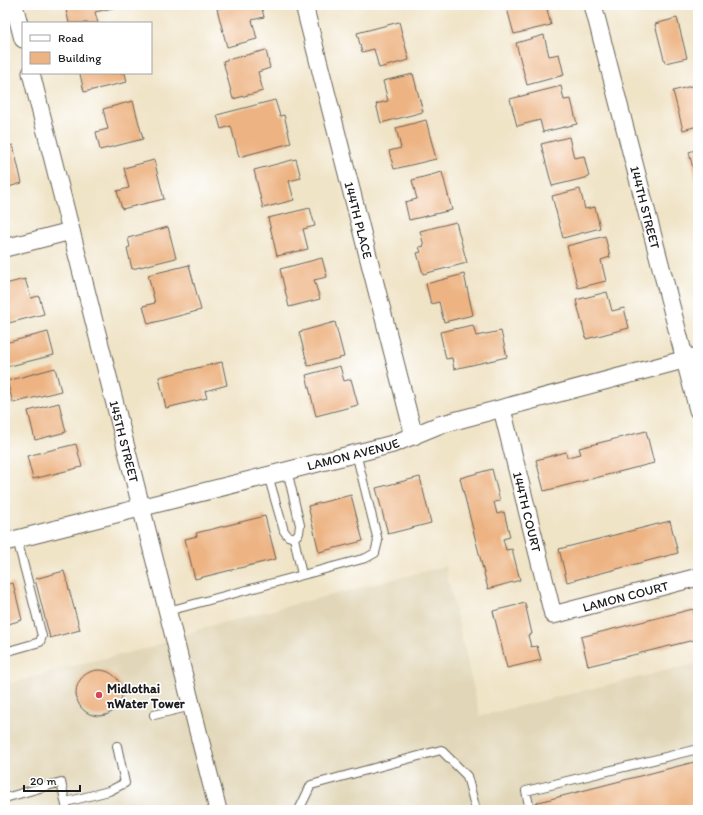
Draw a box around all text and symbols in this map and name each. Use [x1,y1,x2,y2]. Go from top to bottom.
legend [22,22,152,74]
text: Road [58,31,84,45]
text: Building [58,51,102,65]
street label: 144TH STREET [627,164,663,251]
street label: 144TH PLACE [341,180,375,260]
street label: 145TH STREET [106,399,142,485]
street label: LAMON AVENUE [306,435,402,473]
street label: 144TH COURT [510,470,544,555]
street label: LAMON COURT [581,578,671,615]
place label: Midlothai nWater Tower [106,681,186,711]
marker: Midlothai nWater Tower [94,690,104,700]
scale bar [24,767,80,793]
text: 20 m [30,774,57,788]

